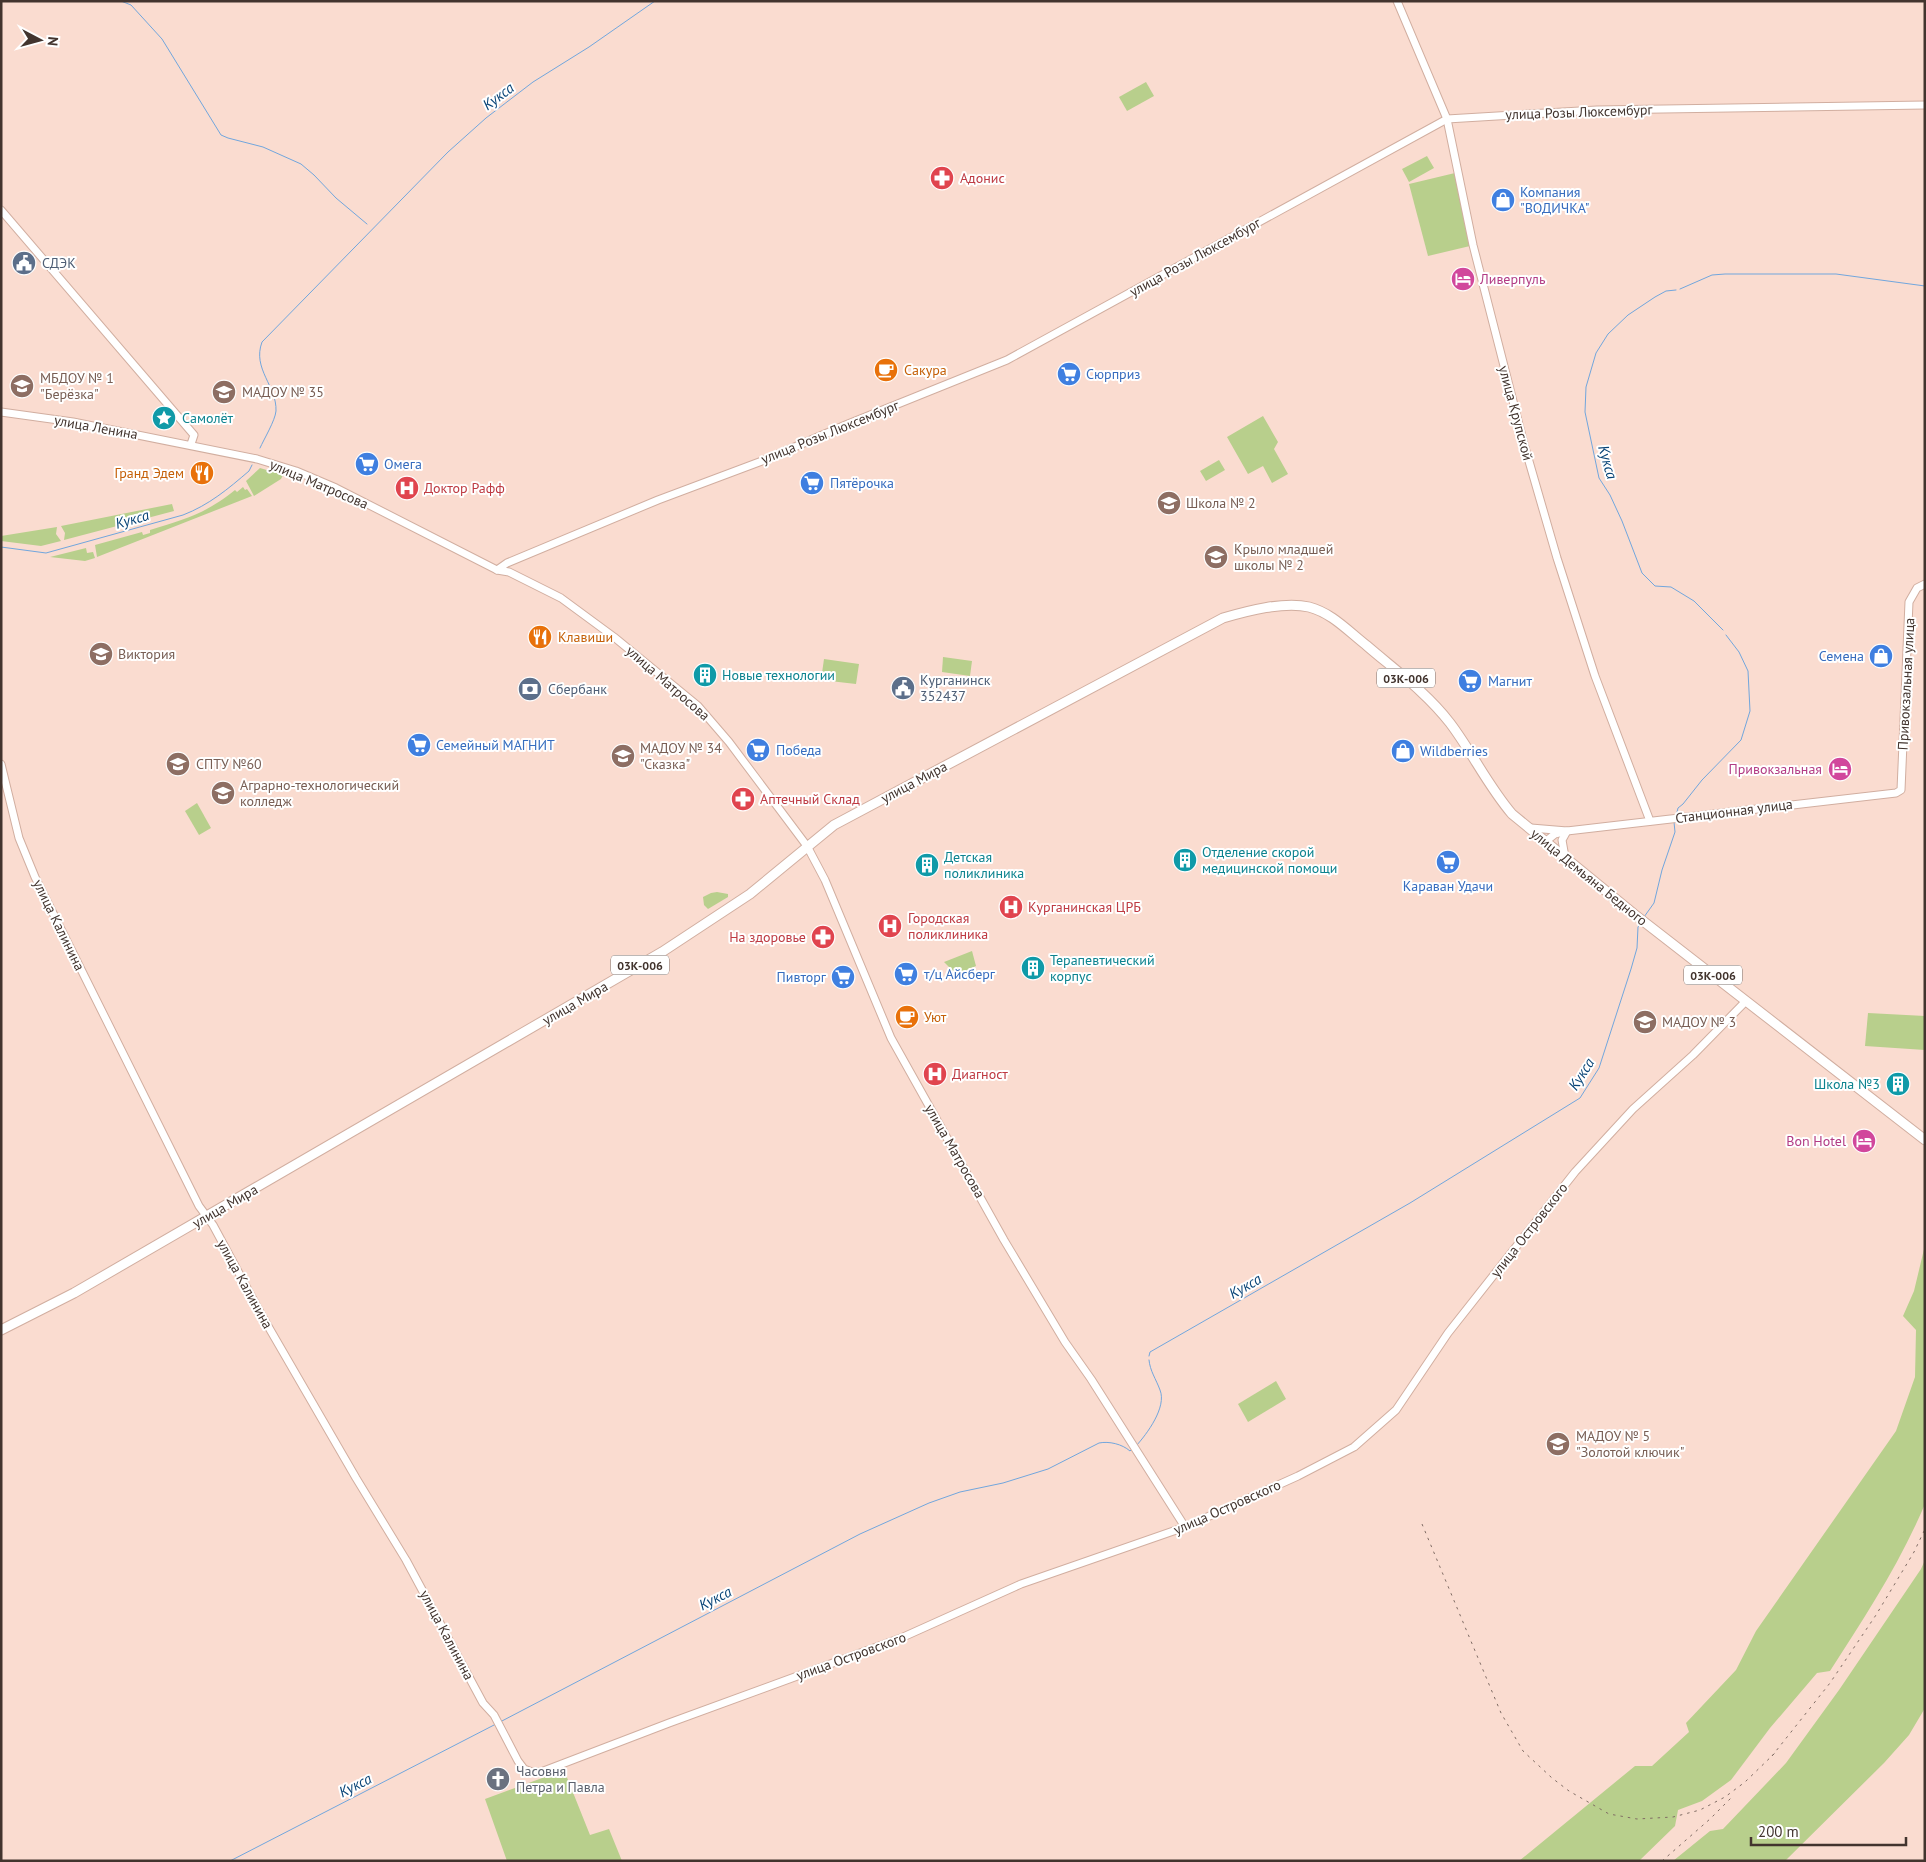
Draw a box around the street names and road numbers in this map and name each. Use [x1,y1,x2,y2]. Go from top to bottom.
street label: улица Розы Люксембург [1505,100,1654,124]
street label: улица Розы Люксембург [1126,213,1264,301]
street label: улица Крупской [1495,364,1537,462]
street label: улица Розы Люксембург [758,396,902,468]
street label: улица Ленина [53,411,139,443]
street label: улица Матросова [267,455,371,513]
street label: Привокзальная улица [1894,617,1918,751]
street label: улица Матросова [622,642,714,724]
road number: 03К-006 [1377,668,1435,688]
street label: улица Мира [878,757,950,807]
street label: Станционная улица [1674,795,1794,827]
street label: улица Демьяна Бедного [1527,824,1651,930]
street label: улица Калинина [29,876,89,974]
road number: 03К-006 [611,956,669,974]
road number: 03К-006 [1684,966,1742,984]
street label: улица Мира [539,977,611,1029]
street label: улица Матросова [921,1101,989,1201]
street label: улица Островского [1486,1179,1572,1281]
street label: улица Мира [189,1180,261,1232]
street label: улица Калинина [213,1236,277,1332]
street label: улица Островского [1171,1475,1283,1539]
street label: улица Калинина [416,1587,478,1683]
street label: улица Островского [794,1628,908,1684]

